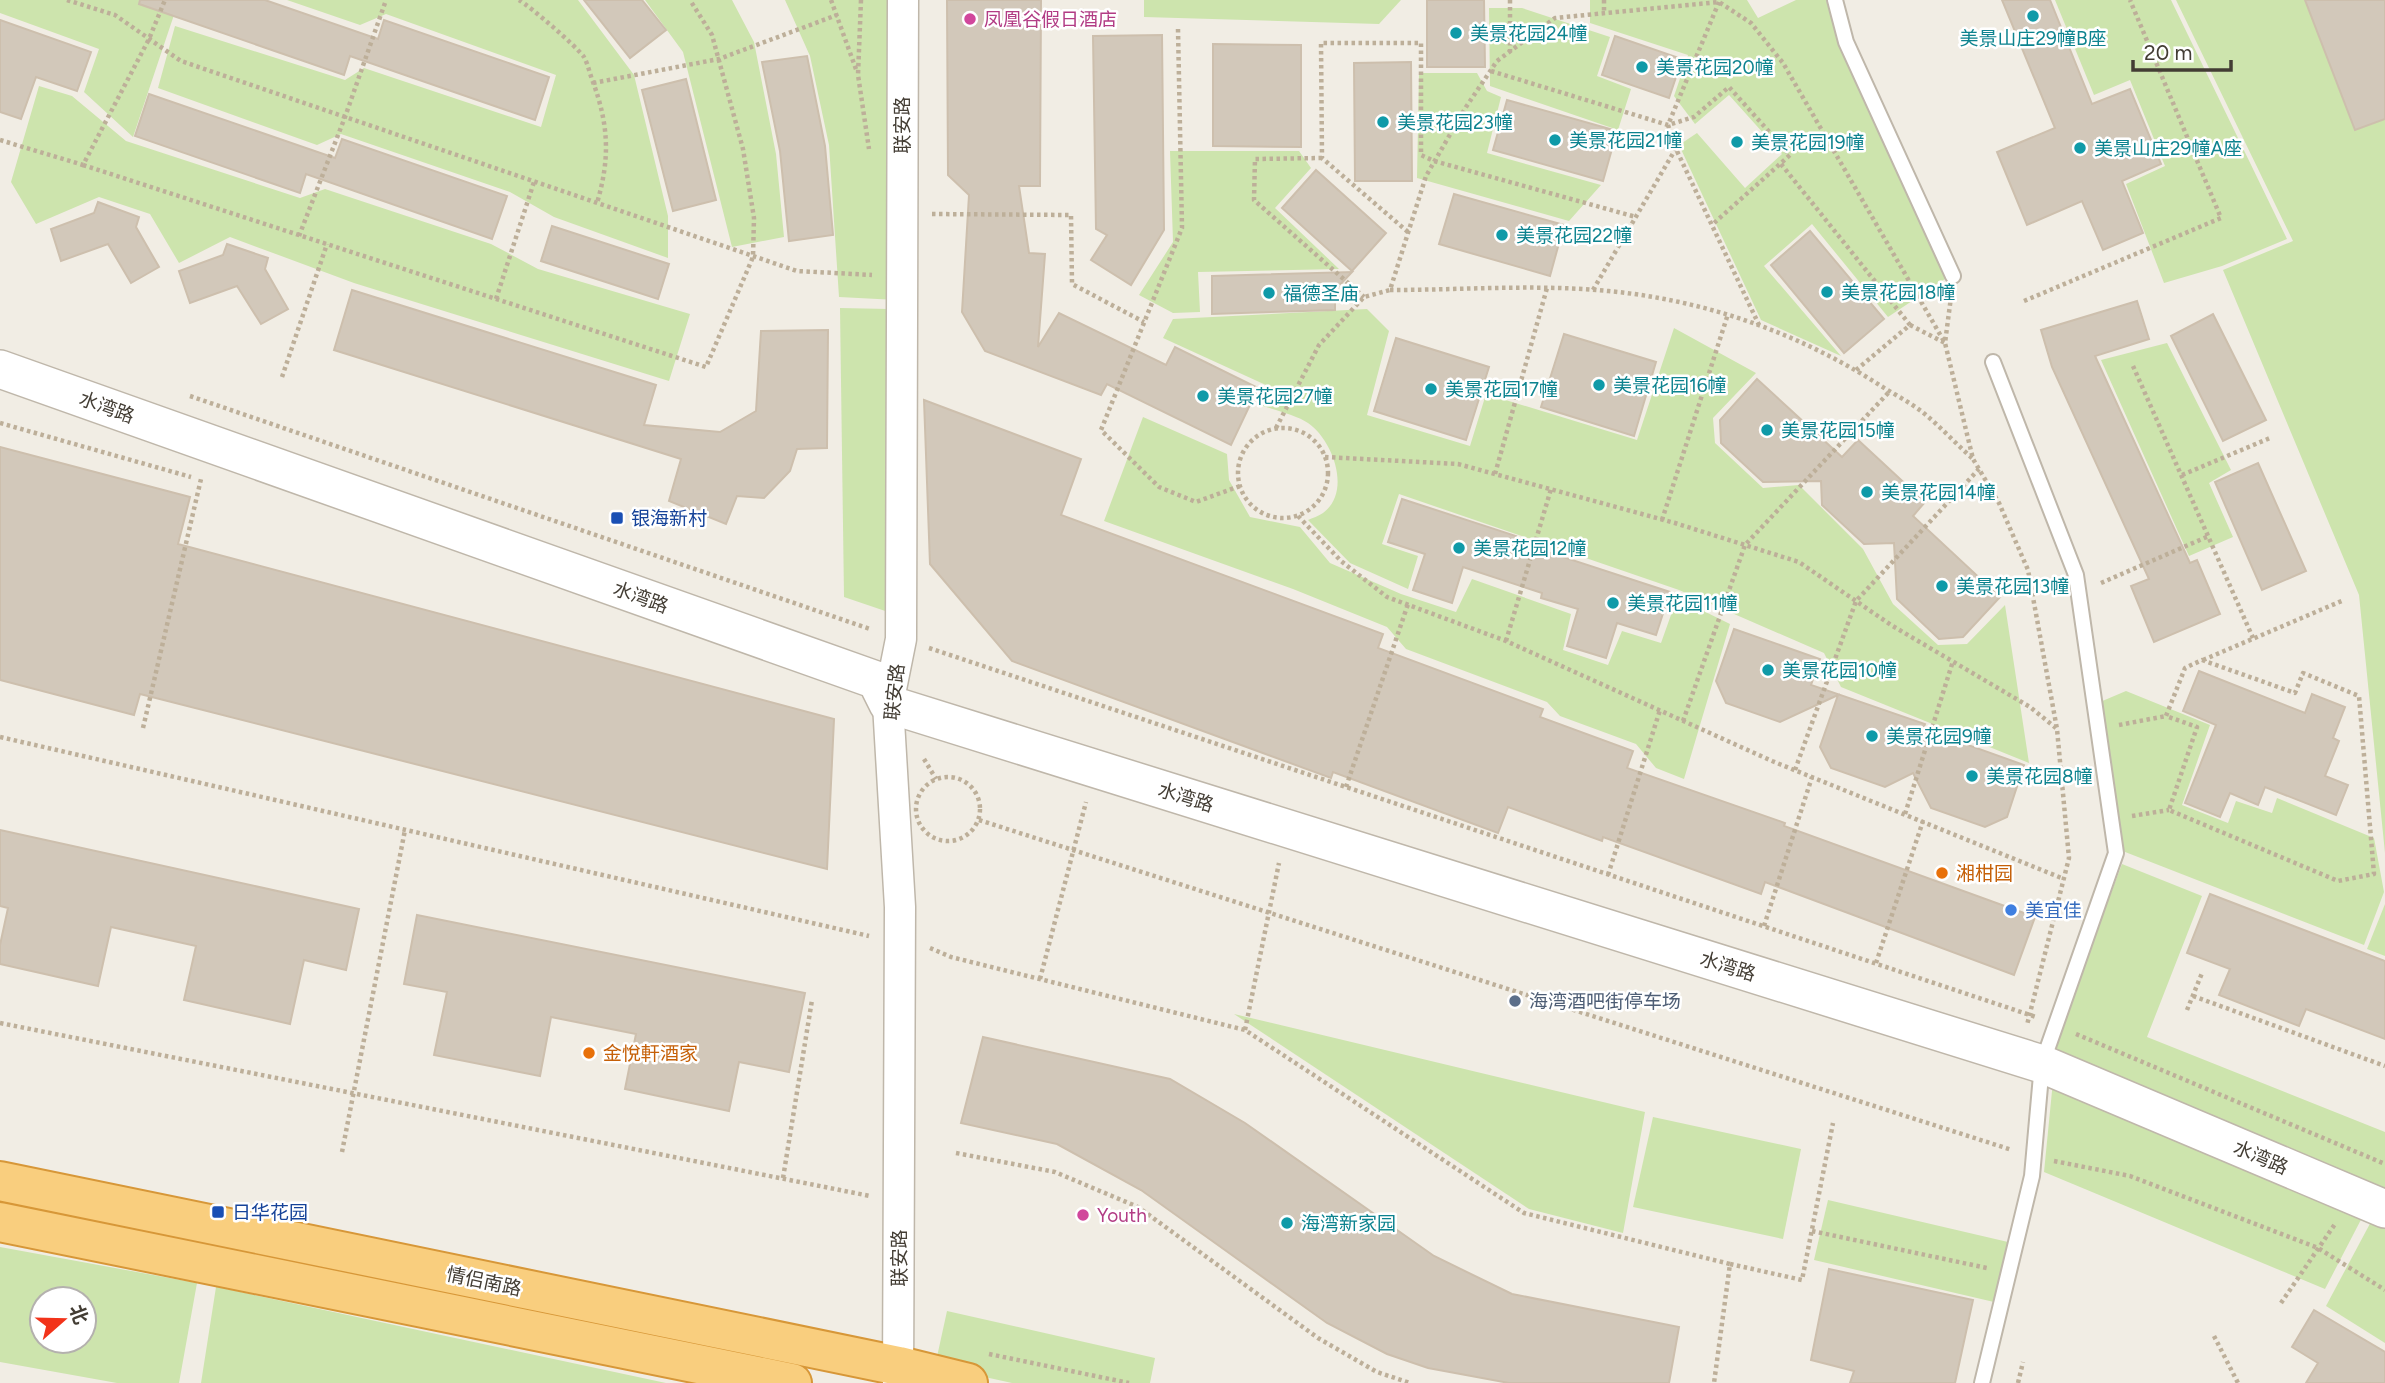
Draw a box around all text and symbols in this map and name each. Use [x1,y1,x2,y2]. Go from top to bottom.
place label: 凤凰谷假日酒店 [984,8,1117,31]
marker: 美景山庄29幢B座 [2025,8,2041,24]
marker: 凤凰谷假日酒店 [962,11,978,27]
place label: 美景花园24幢 [1470,22,1587,45]
marker: 美景花园24幢 [1448,25,1464,41]
place label: 美景山庄29幢B座 [1960,27,2107,50]
scale bar [2133,28,2231,72]
text: 20 m [2144,40,2192,65]
place label: 美景花园20幢 [1656,56,1774,79]
marker: 美景花园20幢 [1634,59,1650,75]
street label: 联安路 [891,96,914,154]
place label: 美景花园23幢 [1397,111,1513,134]
marker: 美景花园23幢 [1375,114,1391,130]
place label: 美景花园21幢 [1569,129,1682,152]
place label: 美景花园19幢 [1751,131,1865,154]
marker: 美景花园21幢 [1547,132,1563,148]
marker: 美景花园19幢 [1729,134,1745,150]
place label: 美景山庄29幢A座 [2094,137,2242,160]
marker: 美景山庄29幢A座 [2072,140,2088,156]
place label: 美景花园22幢 [1516,224,1632,247]
marker: 美景花园22幢 [1494,227,1510,243]
place label: 美景花园18幢 [1841,281,1956,304]
place label: 福德圣庙 [1283,282,1359,305]
marker: 美景花园18幢 [1819,284,1835,300]
marker: 福德圣庙 [1261,285,1277,301]
place label: 美景花园16幢 [1613,374,1727,397]
marker: 美景花园16幢 [1591,377,1607,393]
place label: 美景花园17幢 [1445,378,1558,401]
marker: 美景花园17幢 [1423,381,1439,397]
place label: 美景花园27幢 [1217,385,1333,408]
street label: 水湾路 [76,387,138,428]
marker: 美景花园27幢 [1195,388,1211,404]
place label: 美景花园15幢 [1781,419,1895,442]
marker: 美景花园15幢 [1759,422,1775,438]
place label: 美景花园14幢 [1881,481,1996,504]
marker: 美景花园14幢 [1859,484,1875,500]
place label: 银海新村 [631,507,707,530]
marker: 银海新村 [609,510,625,526]
place label: 美景花园12幢 [1473,537,1586,560]
marker: 美景花园12幢 [1451,540,1467,556]
place label: 美景花园13幢 [1956,575,2069,598]
street label: 水湾路 [610,577,672,618]
marker: 美景花园13幢 [1934,578,1950,594]
place label: 美景花园11幢 [1627,592,1738,615]
marker: 美景花园11幢 [1605,595,1621,611]
place label: 美景花园10幢 [1782,659,1897,682]
street label: 联安路 [880,662,909,722]
marker: 美景花园10幢 [1760,662,1776,678]
place label: 美景花园9幢 [1886,725,1992,748]
marker: 美景花园9幢 [1864,728,1880,744]
place label: 美景花园8幢 [1986,765,2093,788]
marker: 美景花园8幢 [1964,768,1980,784]
street label: 水湾路 [1155,778,1216,817]
place label: 湘柑园 [1956,862,2013,885]
marker: 湘柑园 [1934,865,1950,881]
place label: 美宜佳 [2025,899,2082,922]
marker: 美宜佳 [2003,902,2019,918]
street label: 水湾路 [1697,947,1758,986]
place label: 海湾酒吧街停车场 [1529,990,1681,1013]
marker: 海湾酒吧街停车场 [1507,993,1523,1009]
place label: 金悅軒酒家 [603,1042,698,1065]
marker: 金悅軒酒家 [581,1045,597,1061]
street label: 水湾路 [2230,1136,2292,1179]
place label: 日华花园 [232,1201,308,1224]
marker: 日华花园 [210,1204,226,1220]
place label: Youth [1097,1204,1147,1227]
marker: Youth [1075,1207,1091,1223]
place label: 海湾新家园 [1301,1212,1396,1235]
marker: 海湾新家园 [1279,1215,1295,1231]
street label: 联安路 [888,1229,911,1287]
street label: 情侣南路 [444,1262,523,1301]
north arrow [28,1285,98,1355]
text: 北 [64,1301,93,1327]

